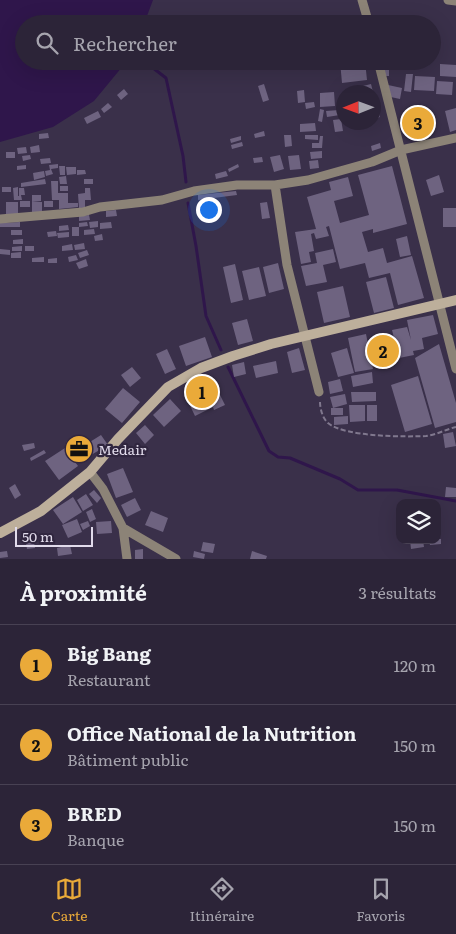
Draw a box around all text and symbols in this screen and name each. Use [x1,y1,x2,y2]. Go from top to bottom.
search box [15,15,441,70]
icon: search [33,29,61,57]
text: Rechercher [73,29,177,57]
north arrow [336,85,381,130]
pin: 3 [402,104,434,142]
your location [196,197,222,223]
pin: 2 [367,332,399,370]
pin: 1 [186,373,218,411]
office icon: Medair [64,434,94,464]
place label: Medair [98,439,147,459]
map controls [396,499,441,544]
button: layers [396,499,441,544]
scale bar [15,524,92,547]
text: 50 m [22,526,54,546]
text: À proximité [20,576,147,607]
text: 3 résultats [358,580,436,604]
text: Big Bang [67,639,151,667]
text: 1 [33,653,39,677]
text: 120 m [393,653,436,677]
text: Restaurant [67,667,151,691]
text: Office National de la Nutrition [67,719,356,747]
text: 2 [32,733,40,757]
text: 150 m [393,733,436,757]
text: Bâtiment public [67,747,189,771]
text: BRED [67,799,122,827]
text: 3 [32,813,40,837]
text: 150 m [393,813,436,837]
text: Banque [67,827,124,851]
tab: Carte [51,875,88,925]
tab: Itinéraire [190,875,254,925]
tab: Favoris [356,875,405,925]

